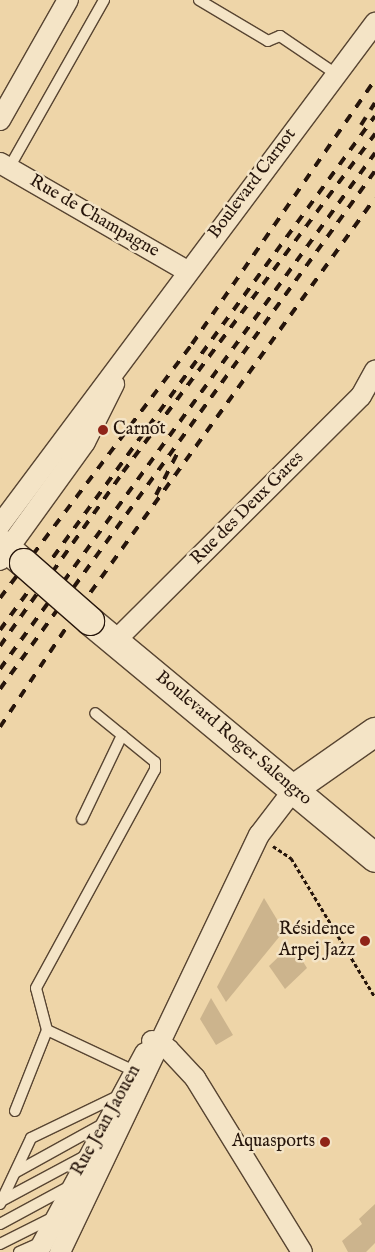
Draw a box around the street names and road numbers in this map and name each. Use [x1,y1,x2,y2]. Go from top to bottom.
street label: Boulevard Carnot [204,125,302,243]
street label: Rue de Champagne [25,171,163,263]
street label: Rue des Deux Gares [187,448,309,570]
street label: Boulevard Roger Salengro [150,667,316,811]
street label: Rue Jean Jaouen [68,1062,146,1180]

